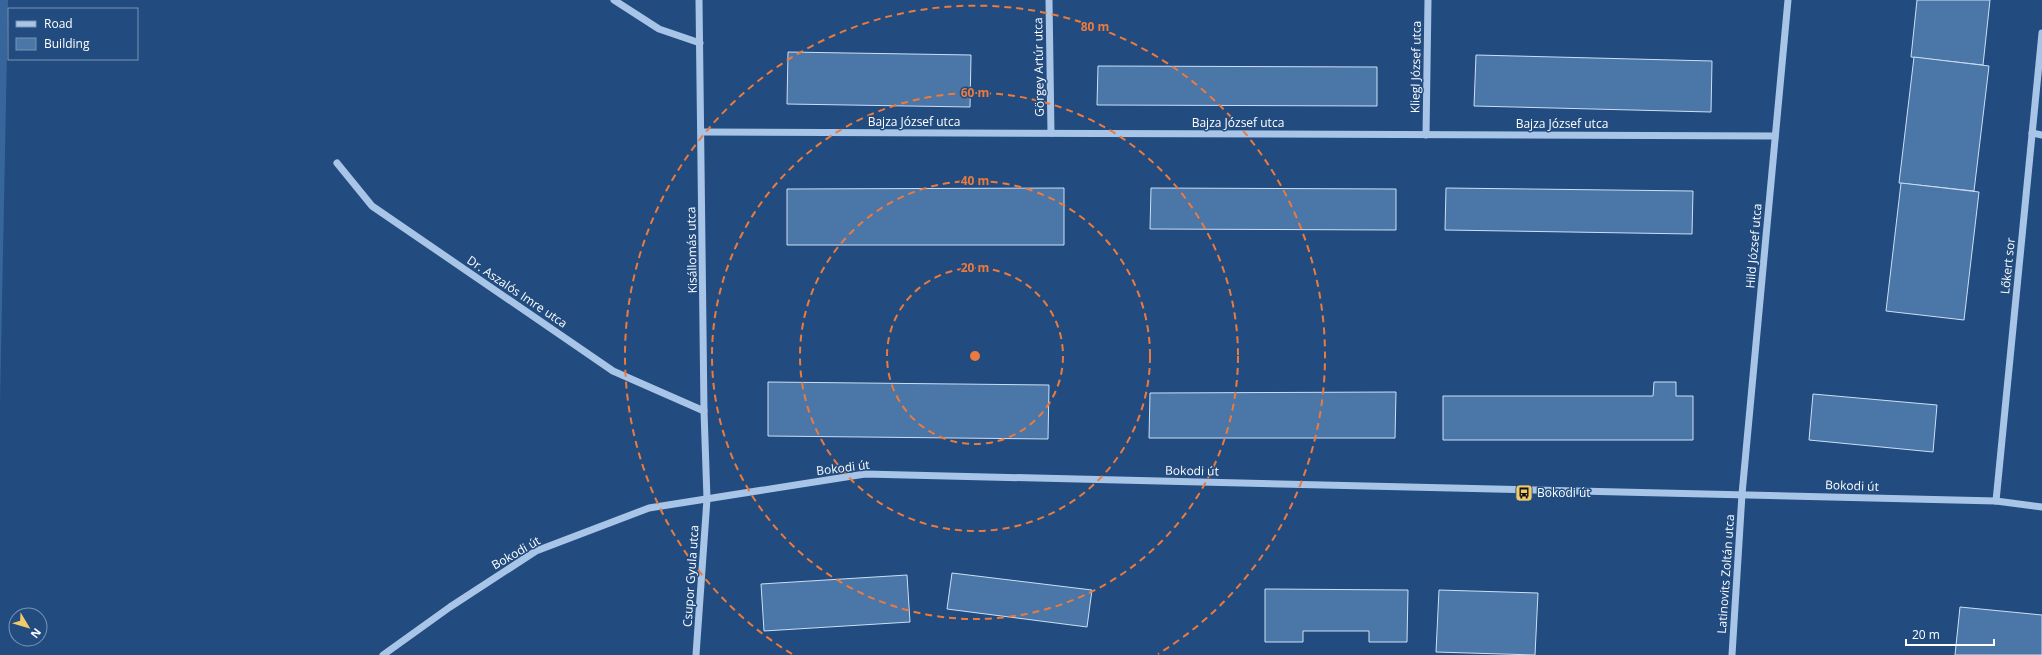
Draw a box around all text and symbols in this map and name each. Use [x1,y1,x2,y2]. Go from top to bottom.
legend [8,8,138,60]
text: Road [44,15,73,32]
street label: Görgey Artúr utca [1029,17,1048,117]
text: 80 m [1081,18,1109,35]
street label: Kliegl József utca [1406,21,1425,113]
text: Building [44,35,90,52]
text: 60 m [961,84,989,101]
street label: Bajza József utca [868,113,960,130]
street label: Bajza József utca [1192,114,1284,131]
street label: Bajza József utca [1516,115,1608,132]
text: 40 m [961,172,989,189]
street label: Hild József utca [1741,203,1766,289]
street label: Kisállomás utca [682,207,701,294]
street label: Lőkert sor [1996,237,2019,295]
street label: Dr. Aszalós Imre utca [464,252,571,332]
text: 20 m [961,259,989,276]
centre of rings [968,349,982,363]
street label: Bokodi út [815,456,871,479]
street label: Bokodi út [1165,462,1219,479]
street label: Bokodi út [1825,476,1879,495]
bus stop icon: Bokodi út [1514,483,1534,503]
place label: Bokodi út [1537,484,1591,501]
street label: Latinovits Zoltán utca [1713,514,1738,634]
street label: Csupor Gyula utca [678,524,703,628]
street label: Bokodi út [488,532,543,573]
north arrow [8,607,48,647]
scale bar [1906,621,1994,647]
text: N [28,625,45,642]
text: 20 m [1912,626,1940,643]

